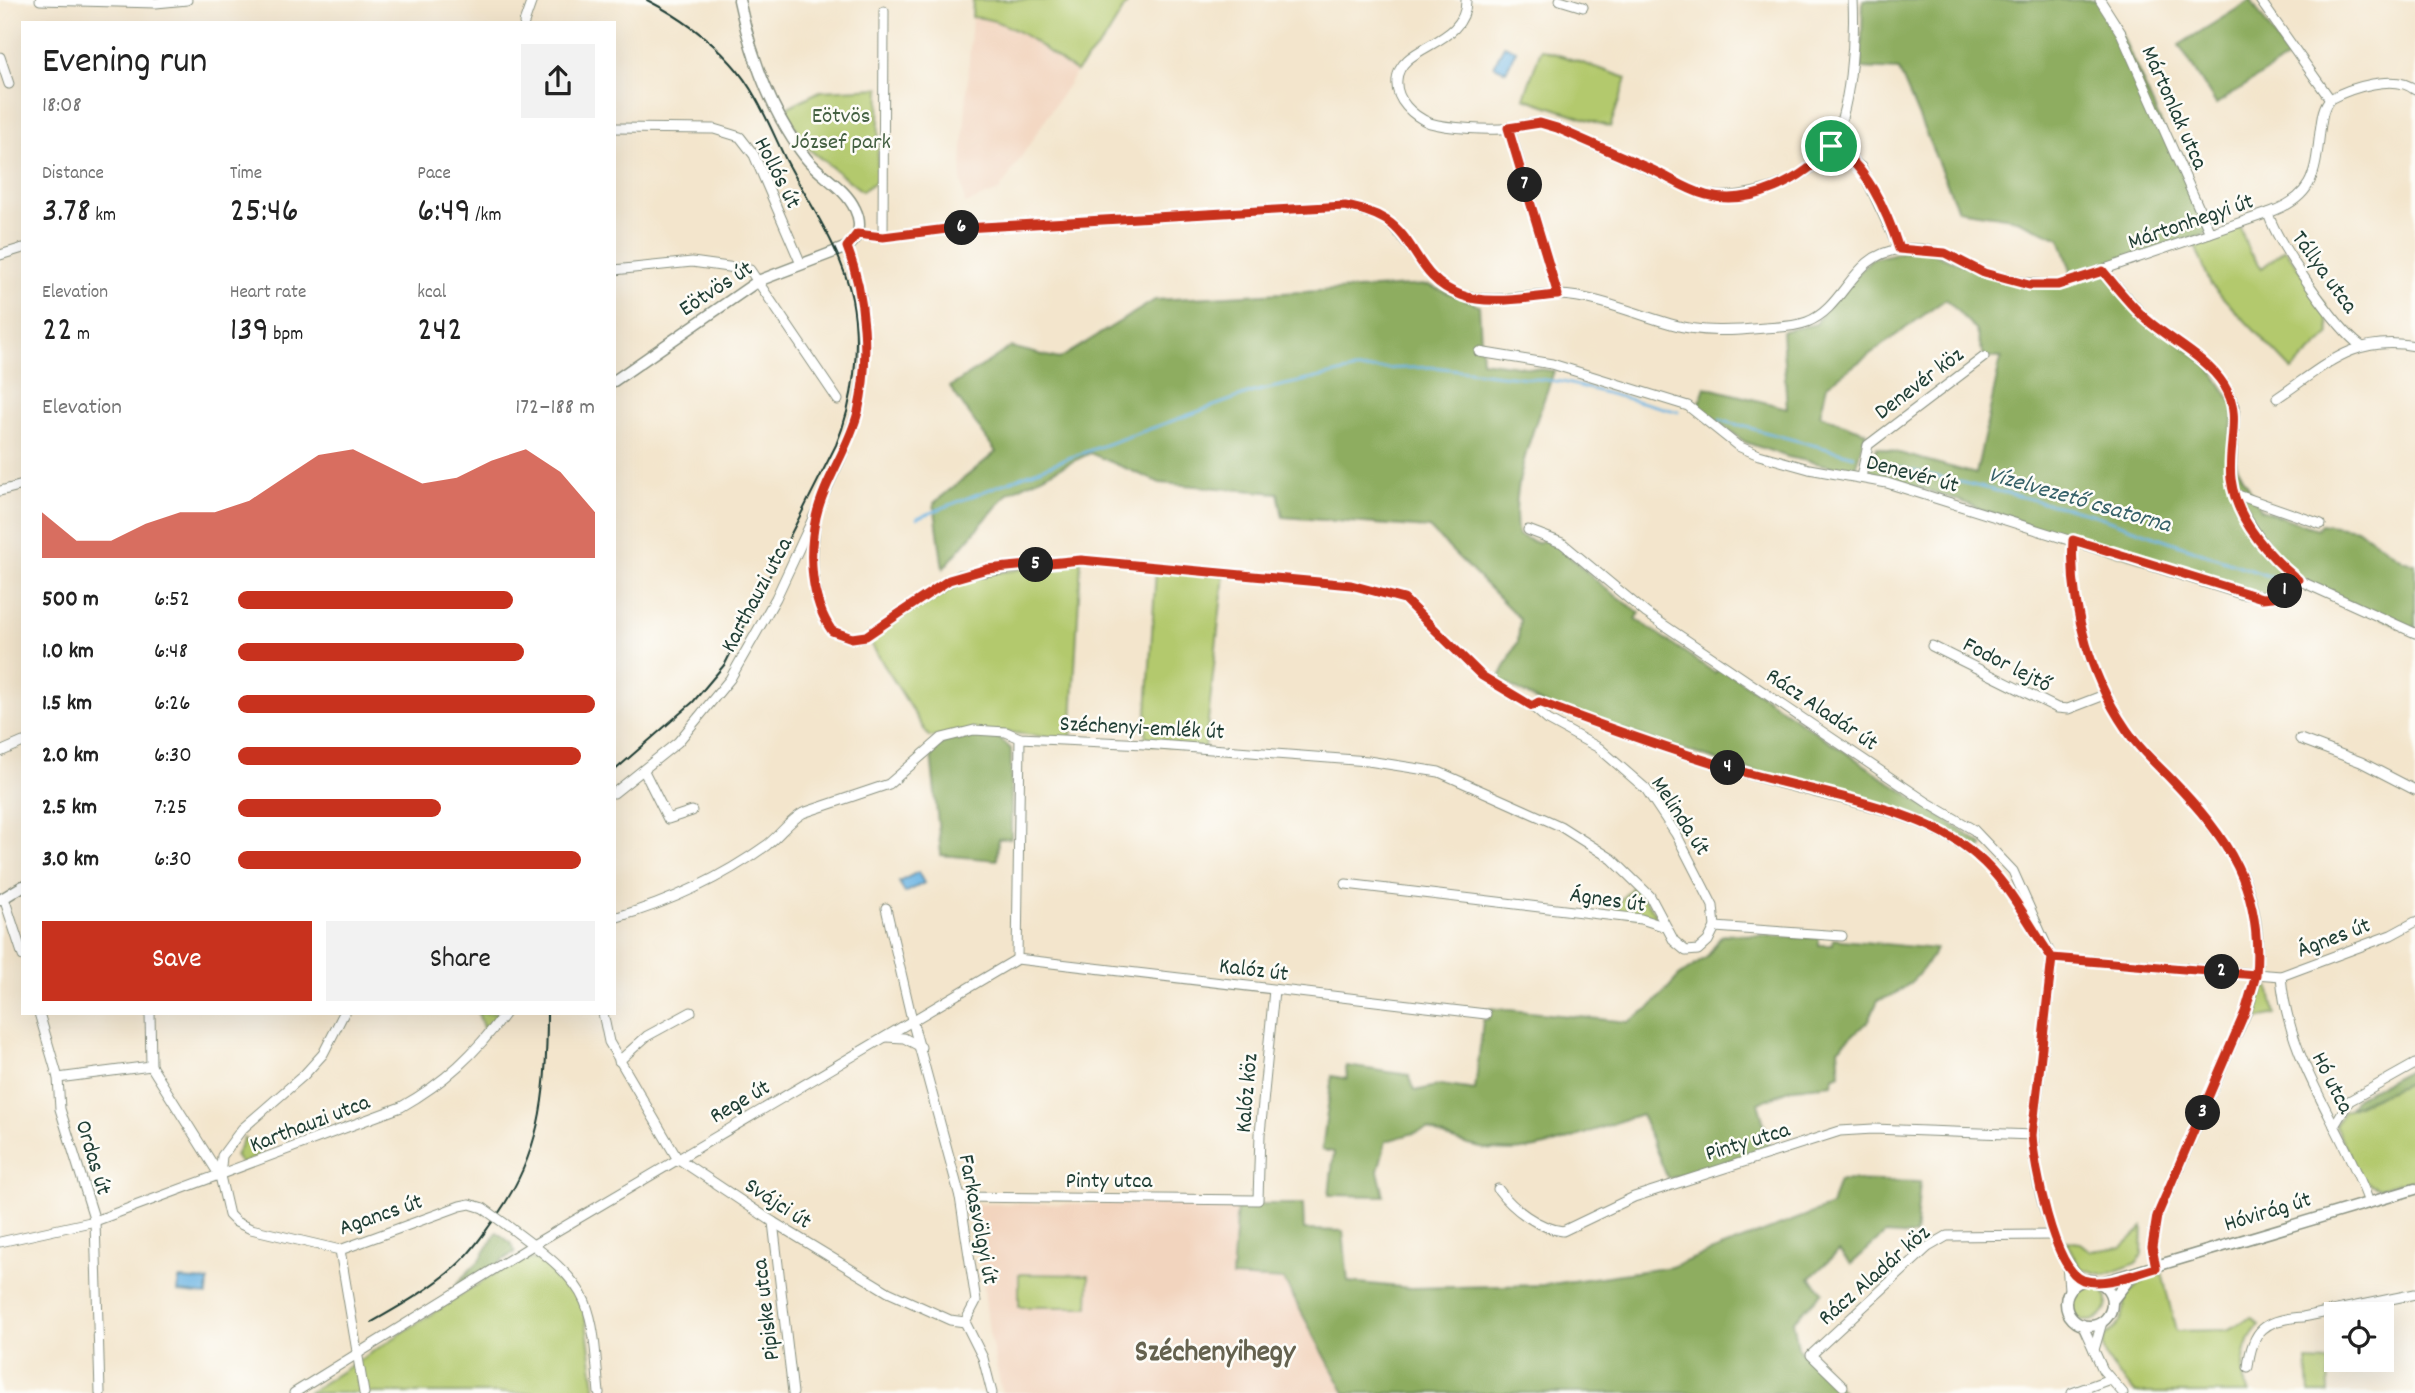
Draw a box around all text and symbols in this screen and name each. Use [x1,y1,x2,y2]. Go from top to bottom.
text: Evening run [42,36,207,91]
street label: Mártonlak utca [2131,41,2215,177]
button: share [521,44,595,118]
text: 18:08 [42,90,82,123]
park label: Eötvös József park [791,101,891,160]
pin [1801,116,1861,176]
icon: arrive [1812,127,1850,165]
street label: Hollós út [744,132,808,215]
text: Distance [42,161,104,188]
text: Time [230,161,262,188]
text: Pace [417,161,451,188]
pin: 7 [1508,168,1542,202]
text: 7 [1521,171,1528,198]
street label: Mártonhegyi út [2124,186,2258,260]
text: 3.78 [42,188,91,238]
text: 25:46 [230,188,299,238]
text: 6:49 [417,188,471,238]
text: km [91,203,116,230]
text: /km [471,203,501,230]
pin: 6 [944,210,979,246]
text: 6 [957,214,966,241]
street label: Tállya utca [2282,225,2365,322]
street label: Eötvös út [673,254,760,326]
text: Elevation [42,280,108,307]
text: Heart rate [230,280,306,307]
text: kcal [417,280,446,307]
text: 22 [42,307,73,357]
text: 139 [230,307,269,357]
text: 242 [417,307,462,357]
text: m [73,322,90,349]
text: bpm [269,322,303,349]
street label: Denevér köz [1868,340,1972,429]
text: Elevation [42,392,122,425]
text: 172–188 m [515,392,595,425]
street label: Denevér út [1862,447,1962,504]
water label: Vízelvezető csatorna [1984,459,2176,544]
street label: Karthauzi utca [714,531,803,659]
pin: 5 [1018,548,1054,582]
text: 5 [1031,551,1040,578]
pin: 1 [2268,574,2302,608]
text: 1 [2282,577,2287,604]
text: 500 m [42,584,99,617]
text: 6:52 [154,584,190,617]
street label: Fodor lejtő [1956,630,2057,703]
text: 1.0 km [42,636,94,669]
text: 6:48 [154,636,188,669]
street label: Rácz Aladár út [1758,661,1884,761]
text: 1.5 km [42,688,92,721]
text: 6:26 [154,688,190,721]
street label: Széchenyi-emlék út [1059,709,1225,750]
text: 2.0 km [42,740,99,773]
text: 6:30 [154,740,192,773]
pin: 4 [1710,750,1746,786]
text: 4 [1724,754,1731,781]
street label: Melinda út [1641,771,1717,863]
text: 2.5 km [42,792,97,825]
text: 7:25 [154,792,187,825]
text: 3.0 km [42,844,99,877]
text: 6:30 [154,844,192,877]
street label: Ágnes út [1568,880,1647,923]
street label: Ágnes út [2293,910,2376,968]
button: Save [42,921,312,1001]
button: Share [326,921,595,1001]
street label: Kalóz út [1217,951,1290,992]
pin: 2 [2204,954,2240,990]
text: 2 [2217,958,2226,985]
street label: Hó utca [2301,1047,2361,1121]
street label: Kalóz köz [1229,1052,1268,1134]
street label: Rege út [704,1072,777,1134]
street label: Karthauzi utca [245,1087,376,1163]
pin: 3 [2186,1096,2220,1130]
text: 3 [2198,1099,2207,1126]
street label: Pinty utca [1702,1115,1795,1172]
street label: Ordas út [65,1117,119,1200]
street label: Farkasvölgyi út [948,1152,1005,1288]
street label: Pinty utca [1066,1166,1154,1199]
street label: Svájci út [737,1171,817,1239]
street label: Hóvirág út [2220,1184,2316,1242]
street label: Agancs út [335,1187,427,1246]
street label: Rácz Aladár köz [1812,1218,1939,1335]
street label: Pipiske utca [745,1256,790,1362]
map controls [2324,1302,2394,1372]
button: locate [2324,1302,2394,1372]
district label: Széchenyihegy [1135,1333,1297,1376]

